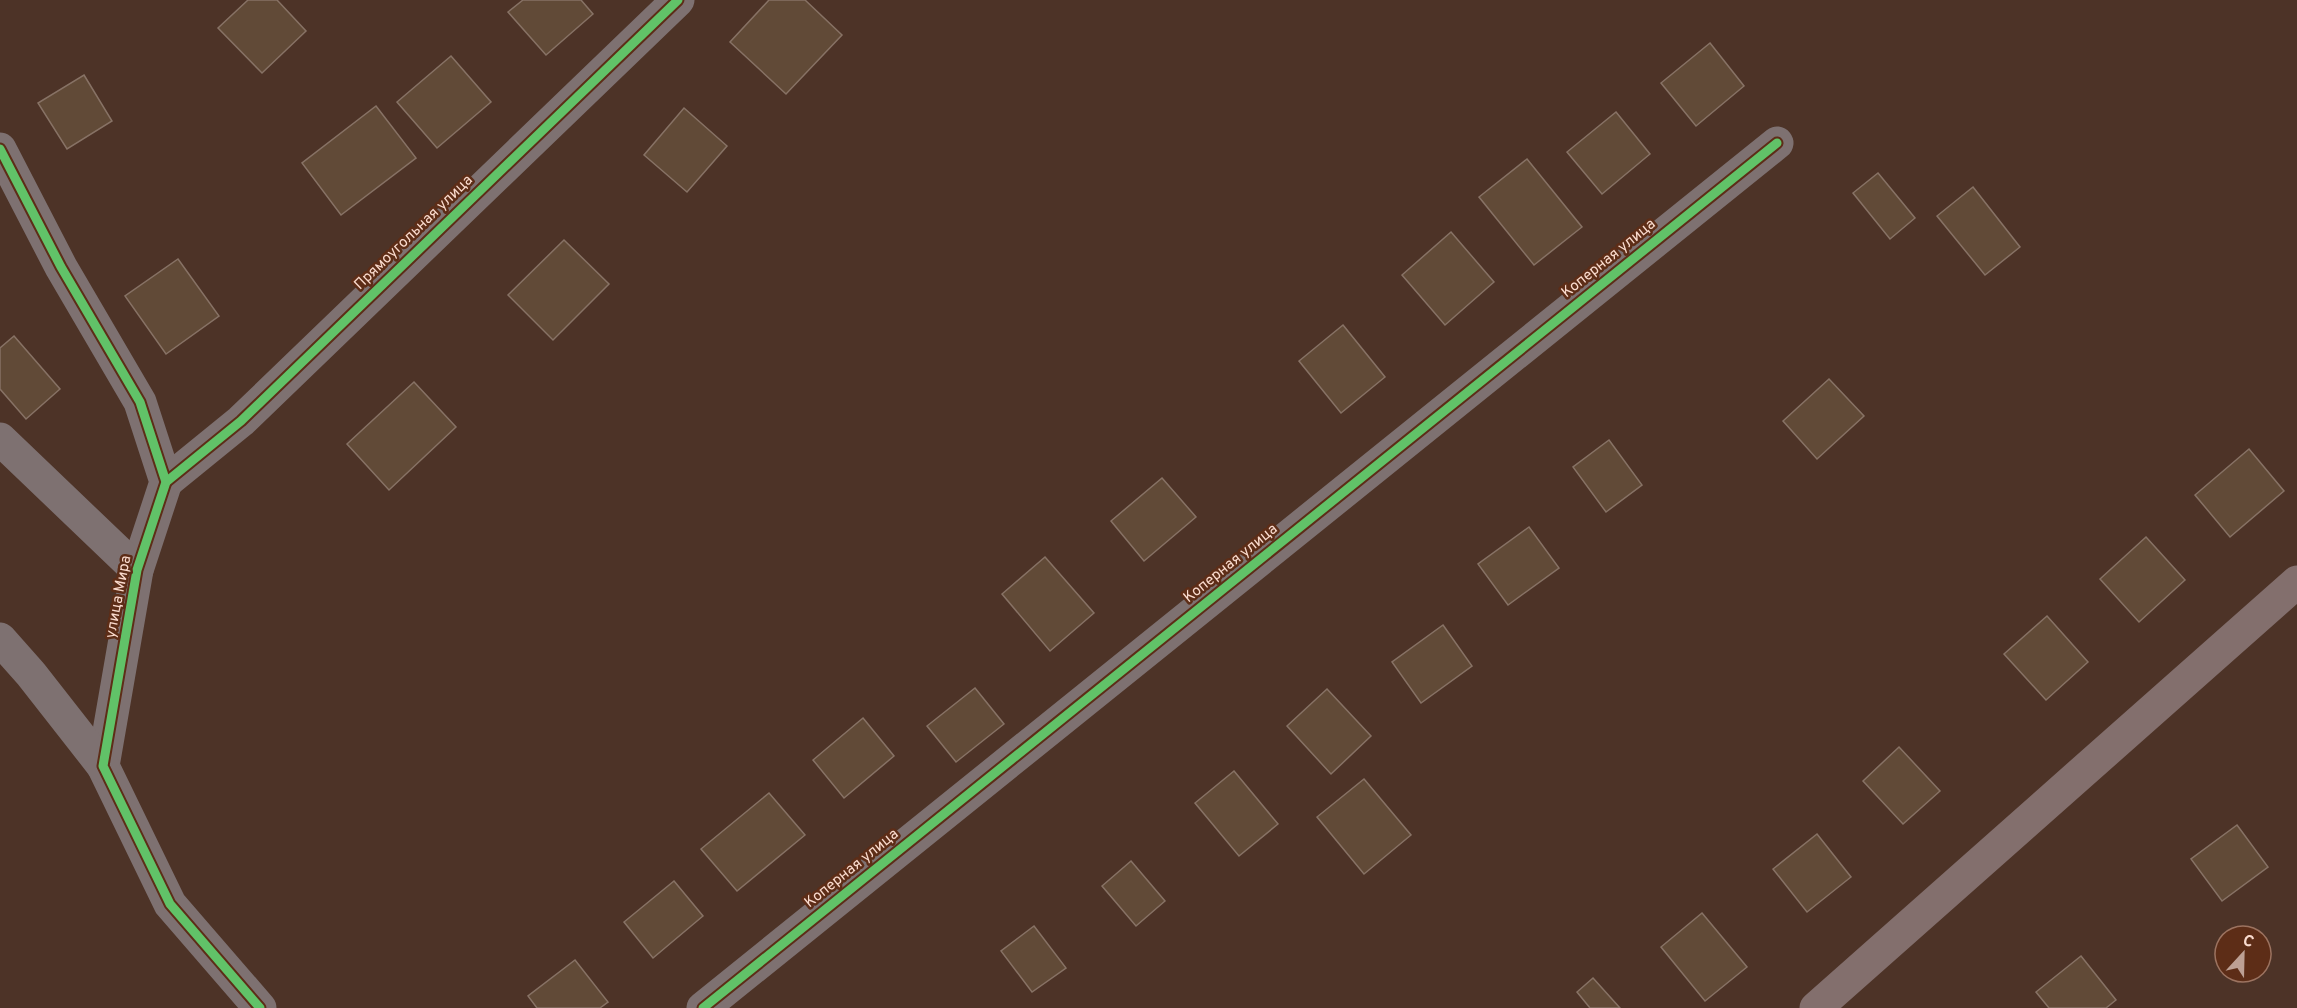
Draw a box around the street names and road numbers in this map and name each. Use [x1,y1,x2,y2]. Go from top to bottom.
street label: Прямоугольная улица [351,171,477,295]
street label: Коперная улица [1558,215,1660,303]
street label: Коперная улица [1180,520,1282,608]
street label: улица Мира [102,554,136,640]
street label: Коперная улица [801,825,903,913]

